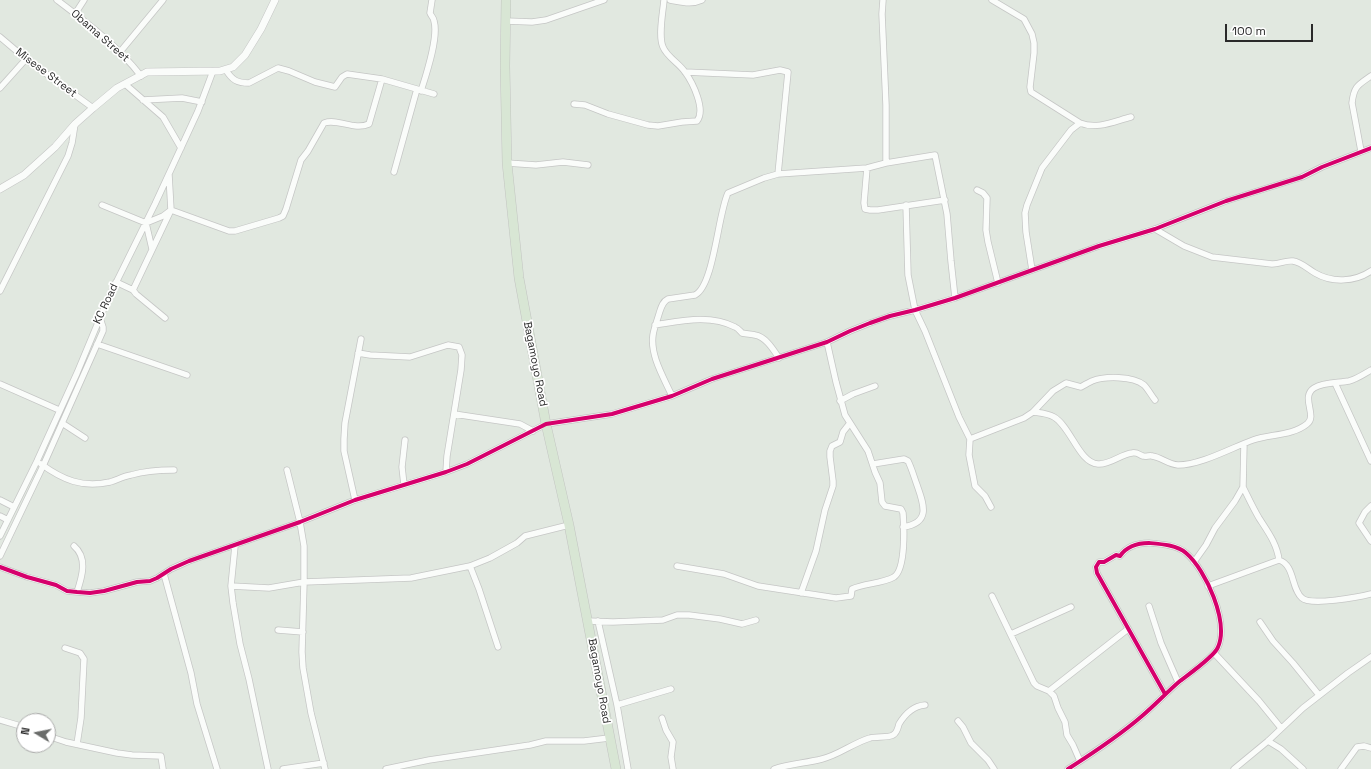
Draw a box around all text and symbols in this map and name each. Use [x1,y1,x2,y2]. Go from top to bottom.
street label: Obama Street [68,7,132,65]
scale bar [1227,16,1315,42]
text: 100 m [1232,23,1266,39]
street label: Misese Street [13,46,79,100]
street label: KC Road [91,282,121,326]
street label: Bagamoyo Road [520,320,550,408]
street label: Bagamoyo Road [585,637,613,725]
north arrow [16,713,56,753]
text: N [18,726,33,736]

